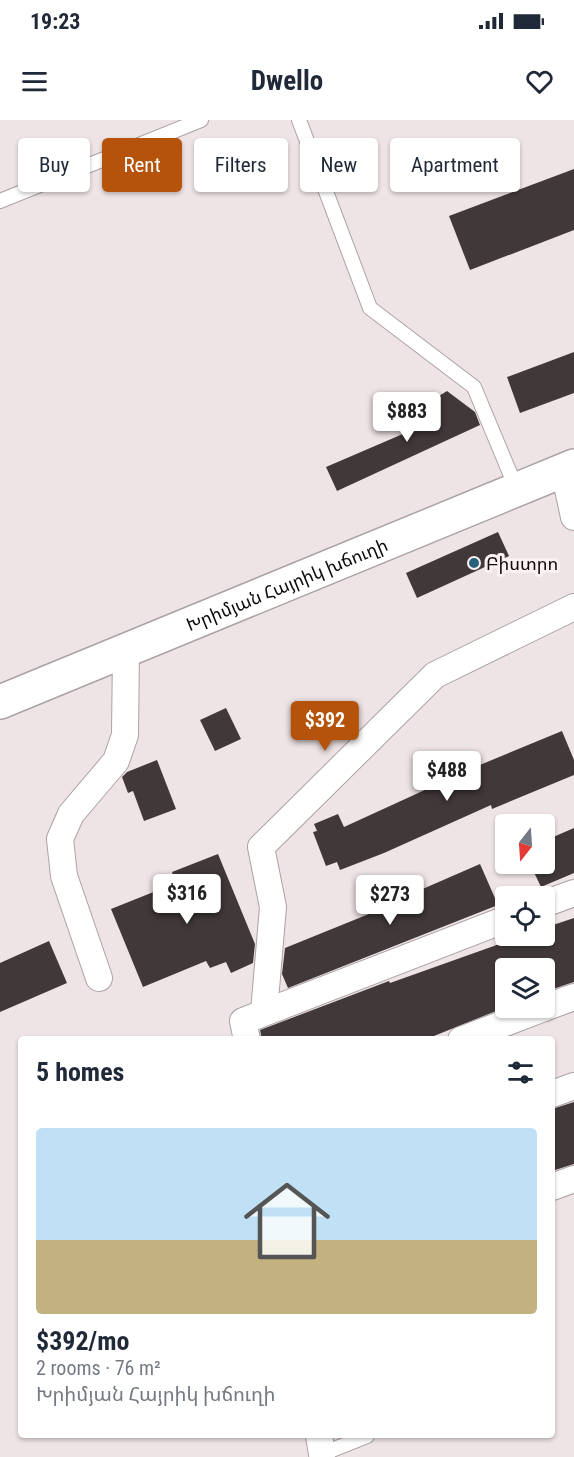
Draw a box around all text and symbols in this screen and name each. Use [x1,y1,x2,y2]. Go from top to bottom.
text: 19:23 [30,9,81,34]
icon: menu [18,65,51,98]
text: Dwello [251,65,323,97]
icon: heart [523,65,556,98]
chip: Buy [18,138,90,192]
chip: Rent [102,138,182,192]
chip: Filters [194,138,288,192]
chip: New [300,138,378,192]
chip: Apartment [390,138,520,192]
pin: $883 [371,392,443,443]
text: $883 [387,399,427,423]
street label: Խրիմյան Հայրիկ խճուղի [183,533,390,635]
place label: Բիստրո [486,553,558,574]
marker: Բիստրո [467,556,481,570]
pin: $392 [289,701,361,752]
text: $392 [305,708,345,732]
pin: $488 [411,751,483,802]
text: $488 [427,758,467,782]
north arrow [495,814,555,874]
map controls [495,814,555,1018]
pin: $316 [151,874,223,925]
pin: $273 [354,875,426,926]
text: $316 [167,881,207,905]
text: $273 [370,882,410,906]
button: locate [495,886,555,946]
button: layers [495,958,555,1018]
icon: filters [504,1056,537,1089]
text: 5 homes [36,1057,124,1087]
icon: home [233,1167,341,1275]
text: $392/mo [36,1326,129,1356]
text: 2 rooms · 76 m² [36,1356,161,1380]
text: Խրիմյան Հայրիկ խճուղի [36,1382,276,1406]

